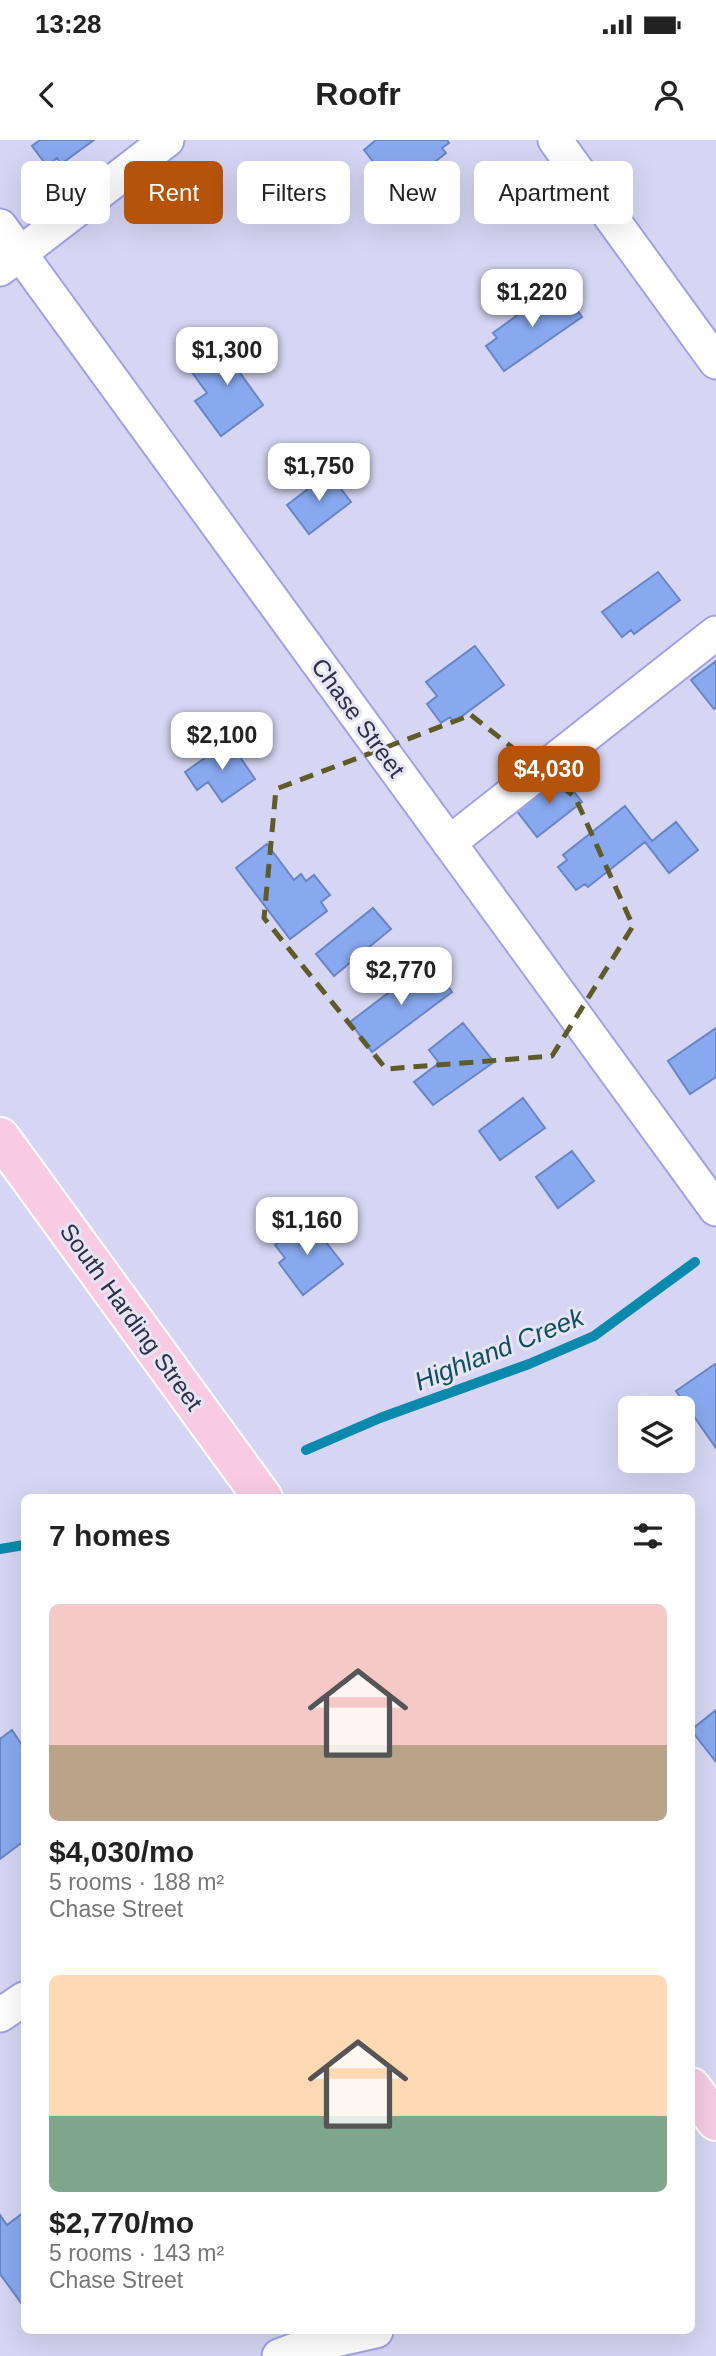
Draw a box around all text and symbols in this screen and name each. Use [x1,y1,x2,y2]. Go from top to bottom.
text: 13:28 [35,9,102,39]
icon: back [28,76,66,114]
text: Roofr [315,76,401,112]
icon: person [650,76,688,114]
chip: Buy [21,161,110,224]
chip: Rent [124,161,223,224]
chip: Filters [237,161,350,224]
chip: New [364,161,460,224]
chip: Apartment [474,161,633,224]
pin: $1,220 [475,270,589,329]
text: $1,220 [497,279,567,305]
pin: $1,300 [170,328,284,387]
text: $1,300 [192,337,262,363]
pin: $1,750 [262,444,376,503]
text: $1,750 [284,453,354,479]
street label: Chase Street [306,653,411,783]
pin: $2,100 [165,712,279,772]
text: $2,100 [187,722,257,748]
pin: $4,030 [492,746,606,806]
text: $4,030 [514,756,584,782]
pin: $2,770 [344,948,458,1007]
text: $2,770 [366,957,436,983]
pin: $1,160 [250,1198,364,1257]
text: $1,160 [272,1207,342,1233]
street label: South Harding Street [55,1218,208,1416]
water label: Highland Creek [410,1301,590,1396]
map controls [618,1396,695,1473]
button: layers [618,1396,695,1473]
icon: filters [629,1517,667,1555]
text: 7 homes [49,1519,171,1552]
icon: home [295,1650,421,1776]
text: $4,030/mo [49,1835,194,1868]
text: 5 rooms · 188 m² [49,1869,224,1895]
text: Chase Street [49,1896,183,1922]
icon: home [295,2021,421,2147]
text: $2,770/mo [49,2206,194,2239]
text: 5 rooms · 143 m² [49,2240,224,2266]
text: Chase Street [49,2267,183,2293]

